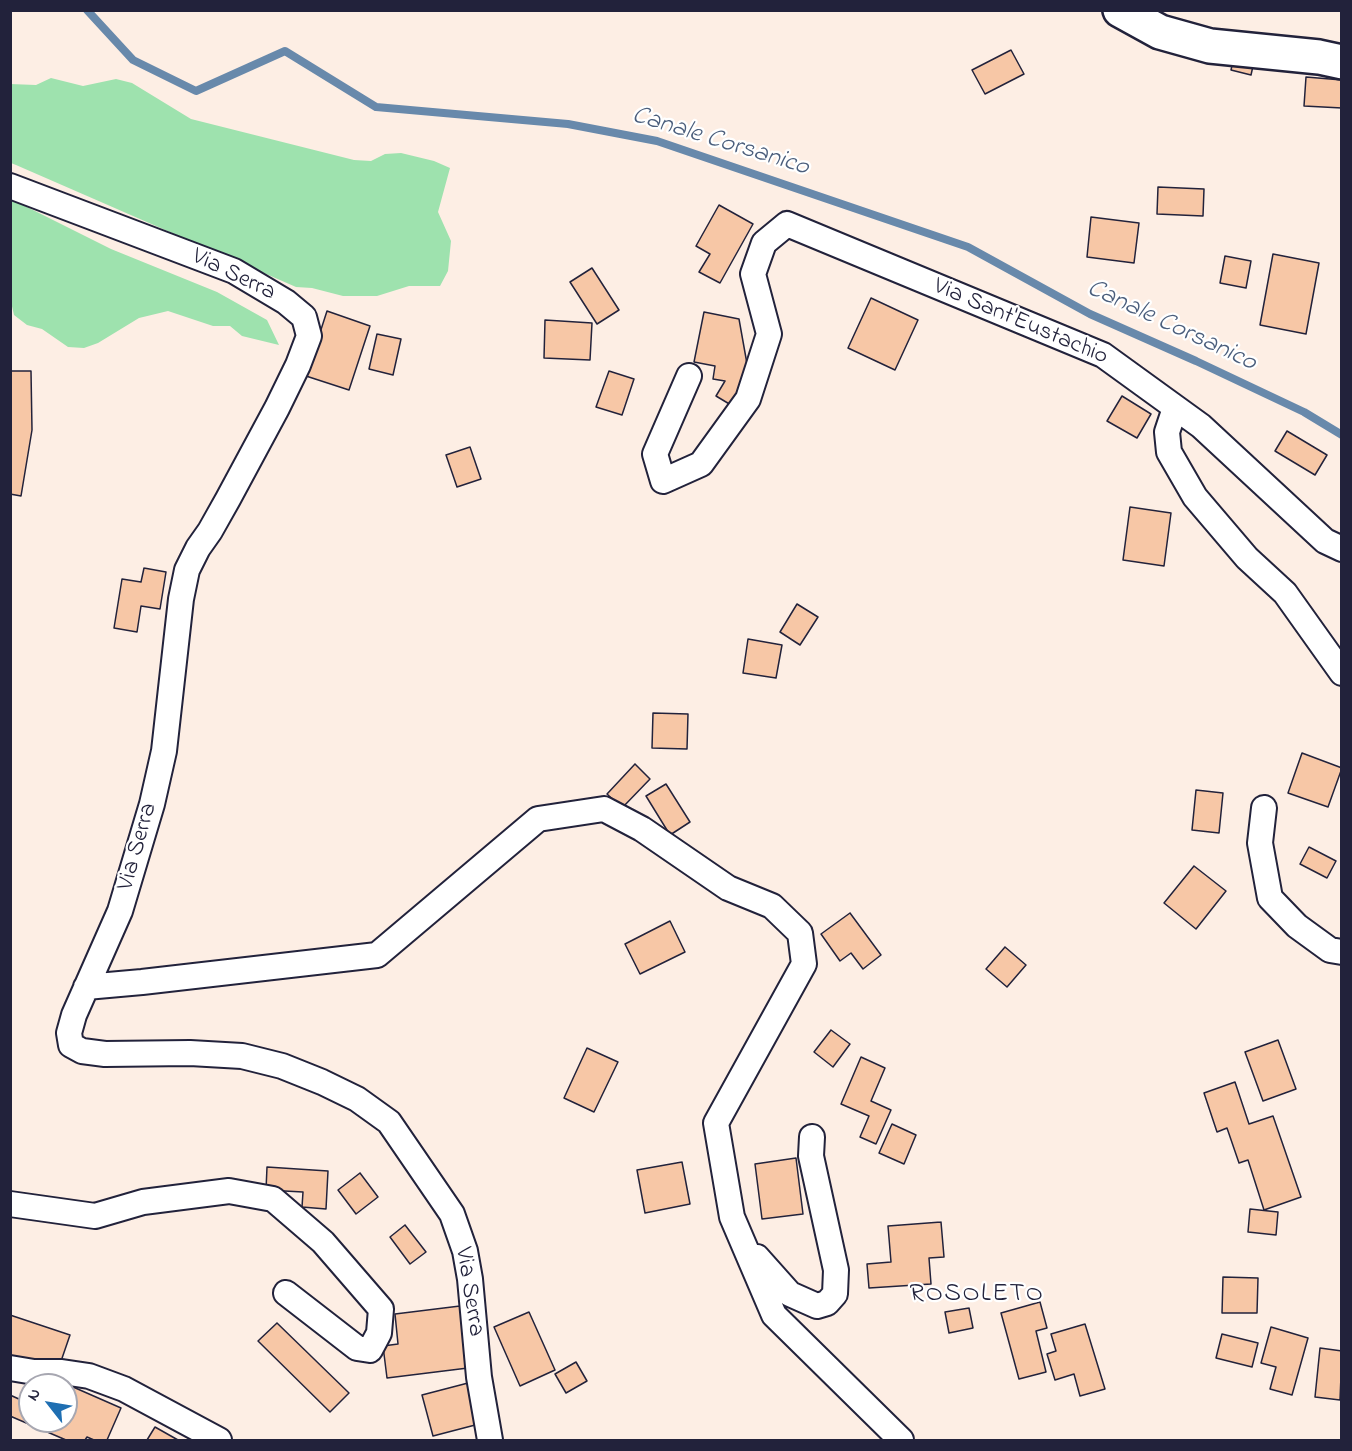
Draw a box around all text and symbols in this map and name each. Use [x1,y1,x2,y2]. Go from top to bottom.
water label: Canale Corsanico [628,101,812,185]
street label: Via Serra [186,243,280,309]
street label: Via Sant'Eustachio [928,273,1112,373]
water label: Canale Corsanico [1081,274,1261,380]
street label: Via Serra [113,800,165,894]
street label: Via Serra [447,1245,489,1339]
district label: ROSOLETO [910,1280,1044,1312]
north arrow [18,1373,78,1433]
text: N [21,1384,47,1406]

